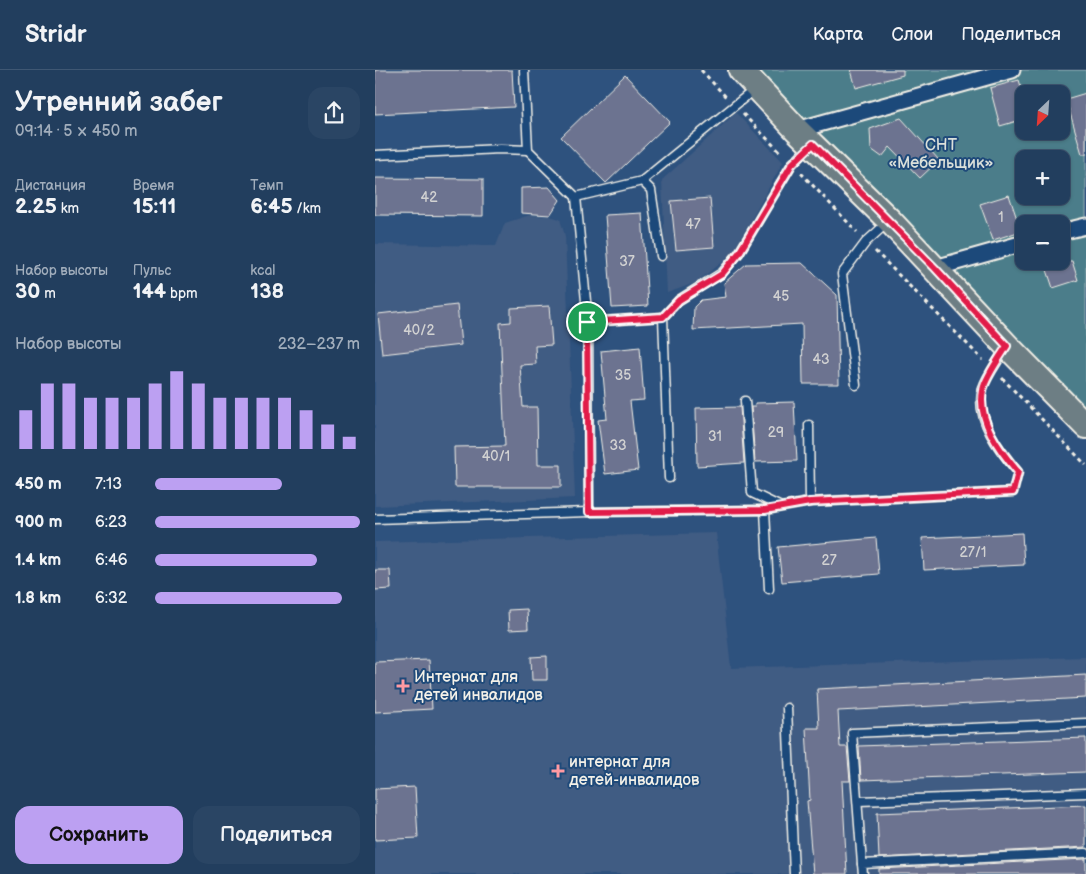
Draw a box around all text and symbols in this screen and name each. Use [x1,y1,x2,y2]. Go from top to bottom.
text: Stridr [25,20,87,49]
text: Карта [813,24,863,45]
text: Слои [891,24,933,45]
text: Поделиться [961,24,1061,45]
north arrow [1015,85,1070,140]
map controls [1015,85,1070,270]
text: Утренний забег [15,86,223,119]
button: share [308,87,360,139]
text: 09:14 · 5 × 450 m [15,122,138,141]
park label: СНТ «Мебельщик» [889,136,994,173]
button: + [1015,150,1070,205]
text: Дистанция [15,177,86,194]
text: Время [133,177,174,194]
text: Темп [250,177,284,194]
house number: 42 [421,189,438,206]
text: 2.25 [15,194,57,219]
text: 15:11 [133,194,176,219]
text: 6:45 [250,194,293,219]
text: km [57,200,79,217]
text: /km [293,200,321,217]
house number: 1 [998,209,1004,226]
button: − [1015,215,1070,270]
house number: 47 [685,216,701,233]
house number: 37 [619,253,635,270]
text: Набор высоты [15,262,108,279]
text: Пульс [133,262,171,279]
text: kcal [250,262,275,279]
text: 30 [15,279,40,304]
text: 144 [133,279,166,304]
text: 138 [250,279,284,304]
text: m [40,285,56,302]
text: bpm [166,285,198,302]
house number: 45 [773,288,789,305]
pin [566,301,608,343]
icon: arrive [573,308,601,336]
house number: 40/2 [403,322,435,339]
text: Набор высоты [15,335,122,354]
text: 232–237 m [278,335,360,354]
house number: 43 [812,351,830,368]
house number: 35 [615,367,631,384]
house number: 29 [768,424,784,441]
house number: 31 [708,428,722,445]
house number: 33 [609,437,627,454]
house number: 40/1 [482,448,510,465]
text: 450 m [15,475,62,494]
text: 7:13 [95,475,122,494]
text: 900 m [15,513,62,532]
text: 6:23 [95,513,127,532]
house number: 27/1 [960,544,986,561]
text: 1.4 km [15,551,61,570]
text: 6:46 [95,551,128,570]
house number: 27 [821,552,837,569]
text: 1.8 km [15,589,61,608]
text: 6:32 [95,589,127,608]
place label: Интернат для детей инвалидов [414,668,543,705]
marker: Интернат для детей инвалидов [396,679,410,693]
place label: интернат для детей-инвалидов [569,753,700,790]
marker: интернат для детей-инвалидов [551,764,565,778]
button: Сохранить [15,806,183,864]
button: Поделиться [193,806,360,864]

